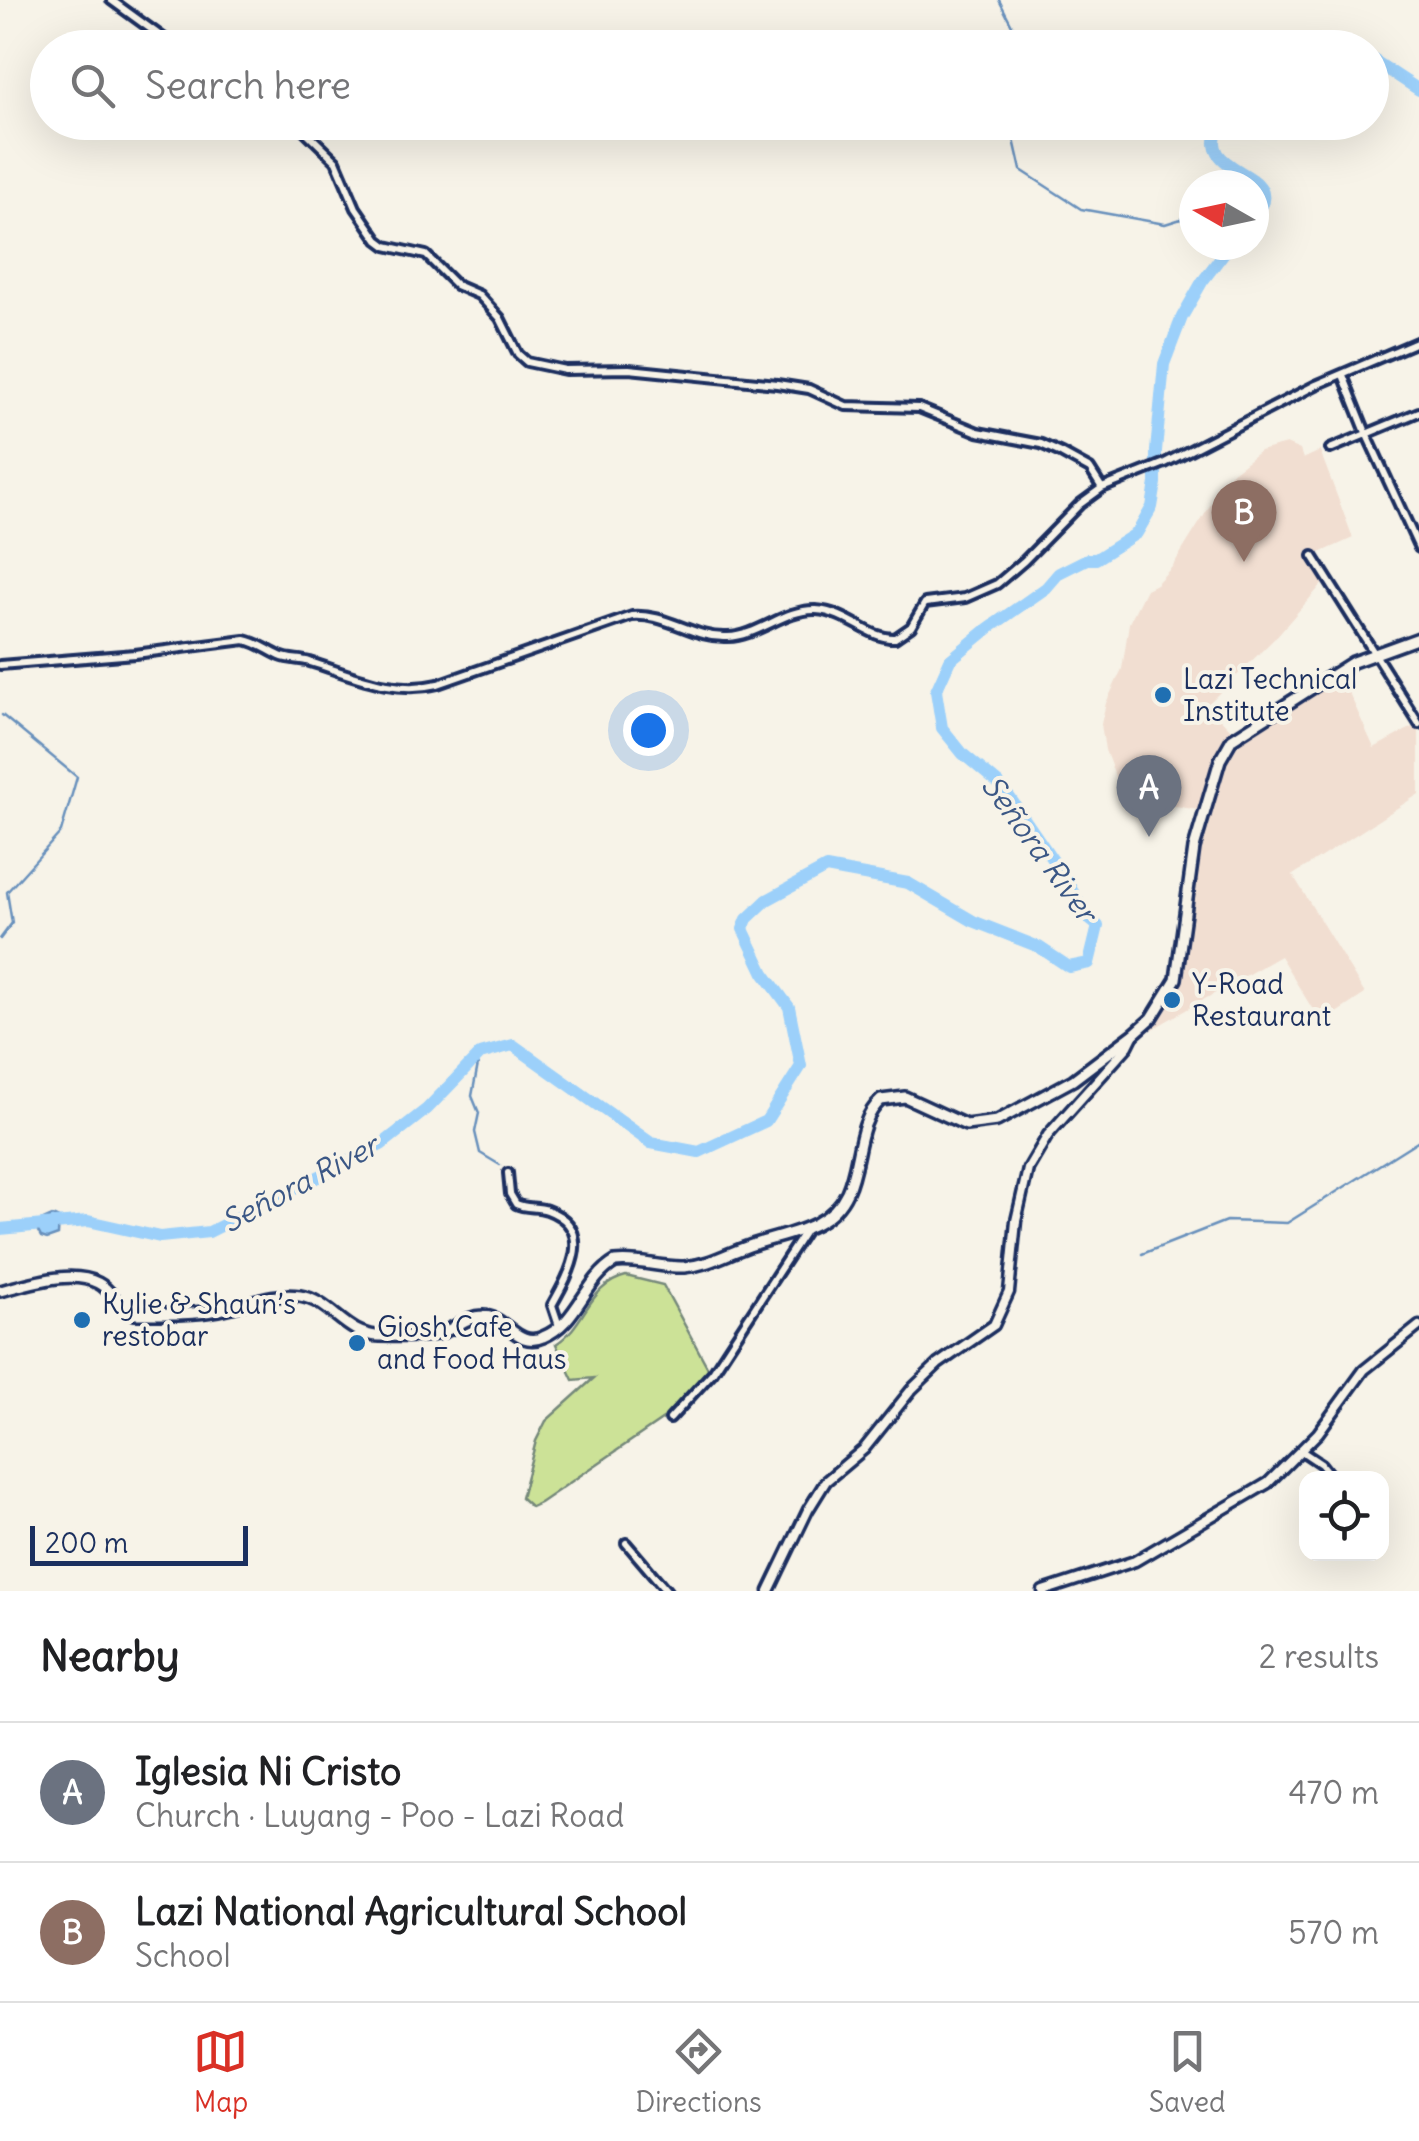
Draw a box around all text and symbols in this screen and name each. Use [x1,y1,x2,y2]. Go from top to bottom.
search box [30,30,1389,140]
icon: search [65,58,120,113]
text: Search here [145,62,351,109]
north arrow [1179,170,1269,260]
pin: B [1212,480,1276,562]
place label: Lazi Technical Institute [1183,661,1357,729]
marker: Lazi Technical Institute [1152,684,1174,706]
your location [623,705,674,756]
pin: A [1116,754,1182,837]
water label: Señora River [974,768,1108,932]
place label: Y-Road Restaurant [1192,966,1331,1034]
marker: Y-Road Restaurant [1161,989,1183,1011]
water label: Señora River [215,1124,388,1240]
place label: Kylie & Shaun’s restobar [102,1286,296,1354]
marker: Kylie & Shaun’s restobar [71,1309,93,1331]
place label: Giosh Cafe and Food Haus [377,1309,567,1377]
marker: Giosh Cafe and Food Haus [346,1332,368,1354]
map controls [1299,1471,1389,1561]
button: locate [1299,1471,1389,1561]
scale bar [30,1521,248,1566]
text: 200 m [45,1525,128,1561]
text: Nearby [40,1630,179,1682]
text: 2 results [1259,1636,1379,1677]
text: Iglesia Ni Cristo [135,1748,401,1795]
text: A [62,1772,83,1813]
text: 470 m [1288,1772,1379,1813]
text: Church · Luyang - Poo - Lazi Road [135,1795,624,1836]
text: Lazi National Agricultural School [135,1888,687,1935]
text: B [62,1912,83,1953]
text: 570 m [1288,1912,1379,1953]
text: School [135,1935,231,1976]
tab: Map [193,2024,248,2120]
tab: Directions [635,2024,762,2120]
tab: Saved [1149,2024,1226,2120]

